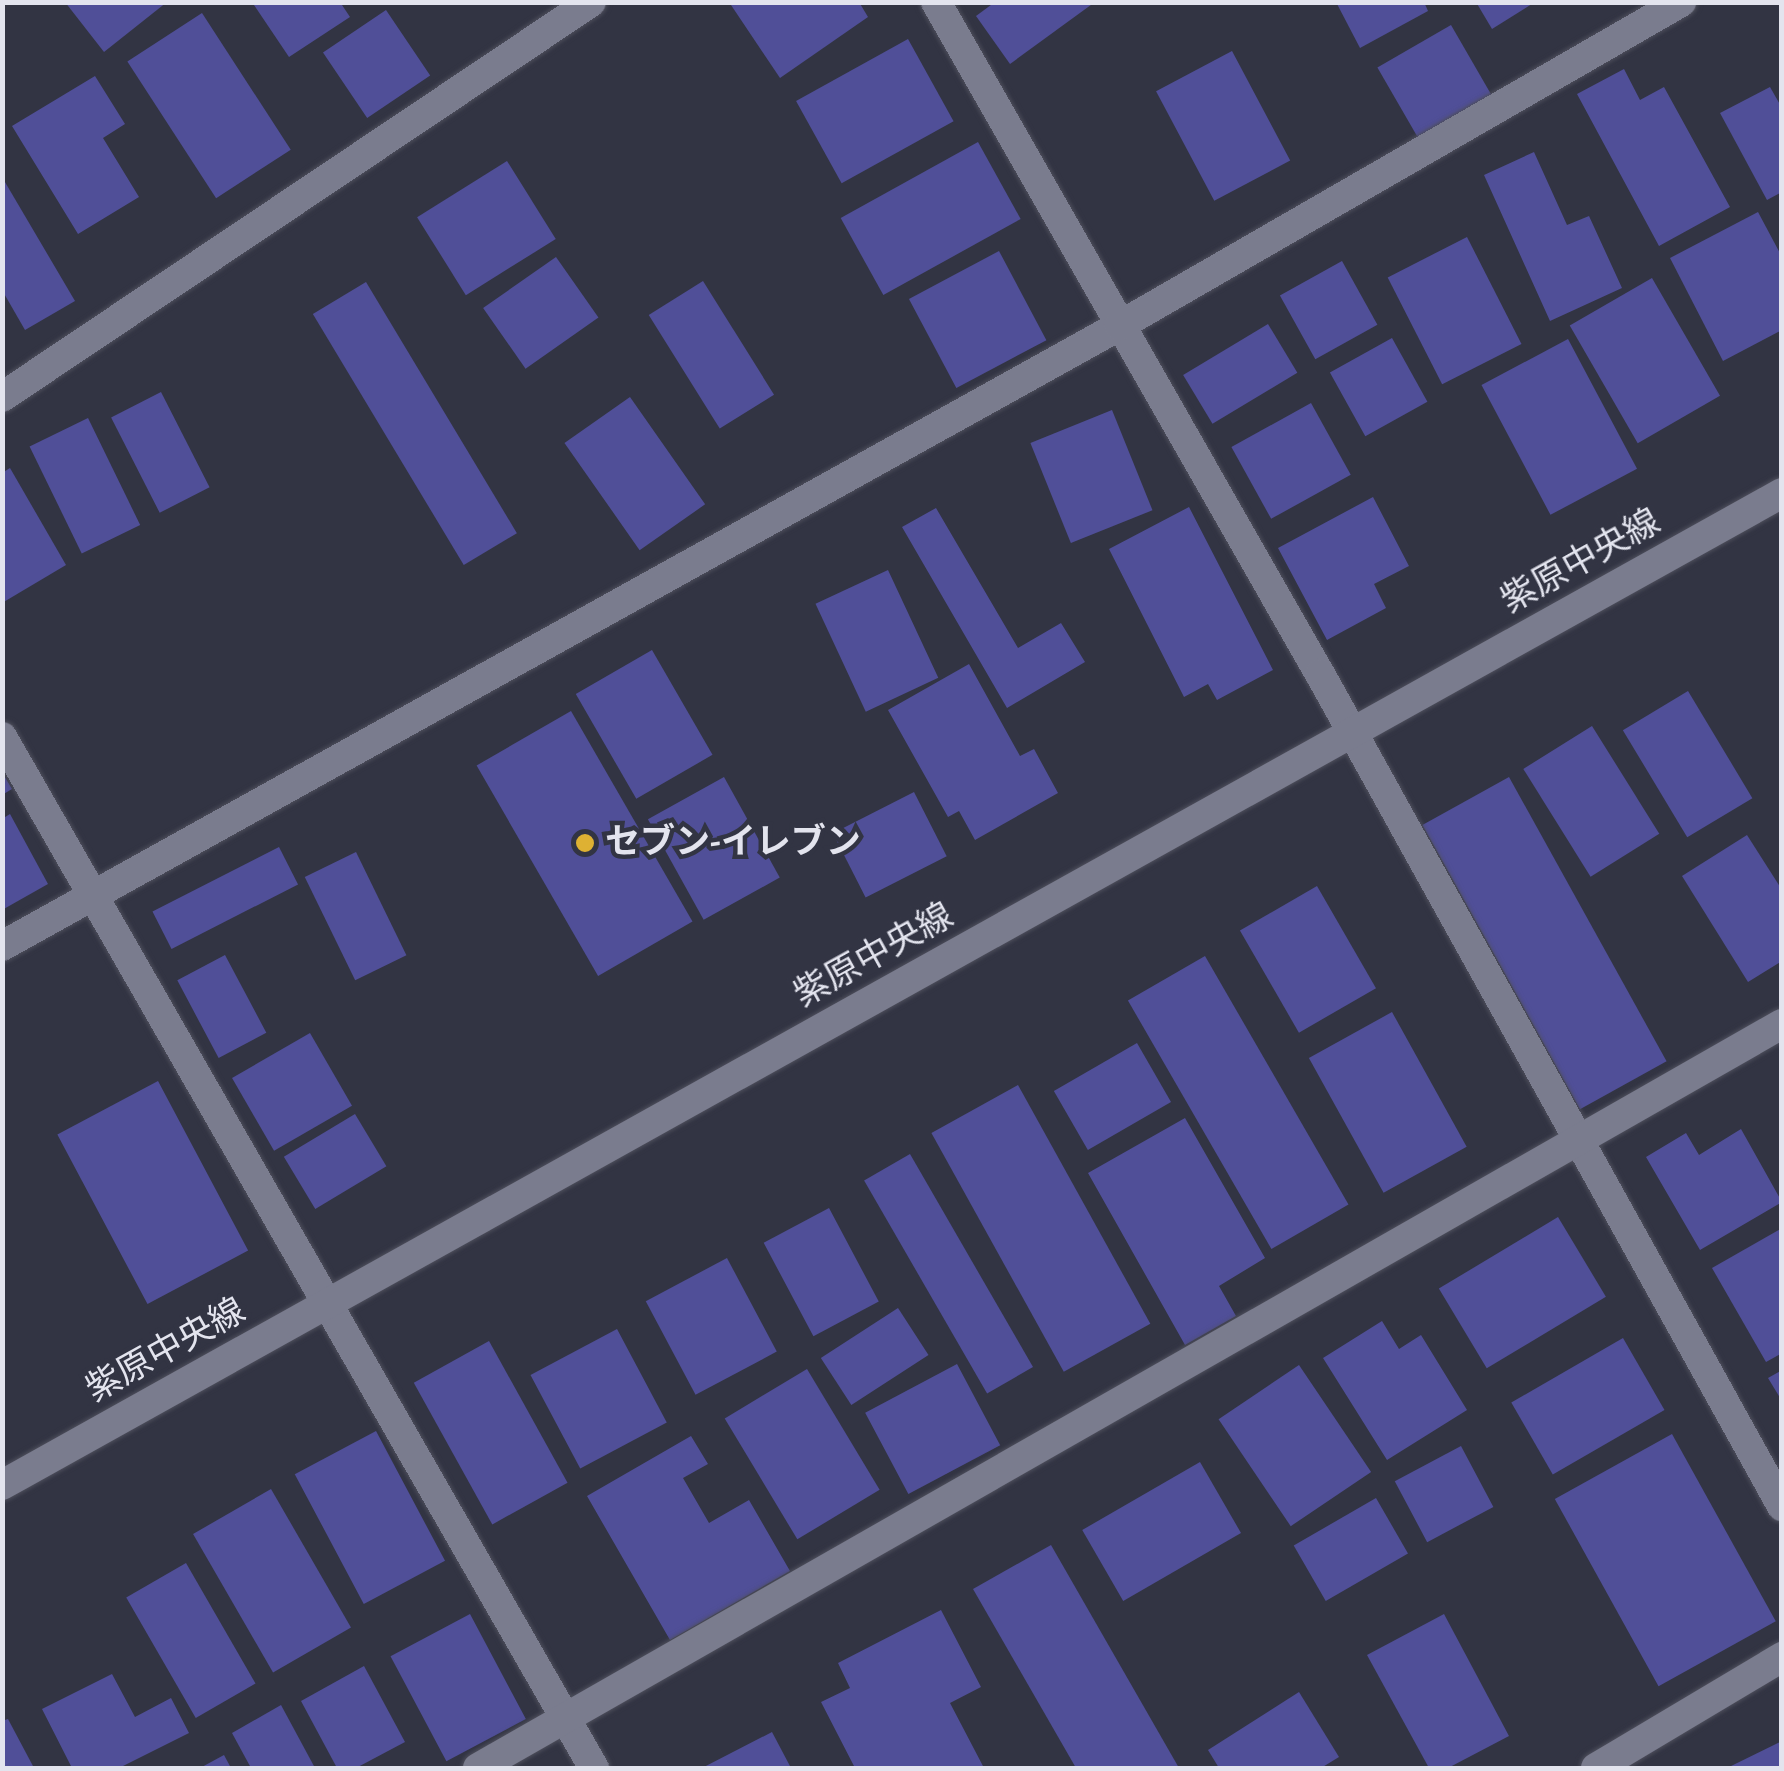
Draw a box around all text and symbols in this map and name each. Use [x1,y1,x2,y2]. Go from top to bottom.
street label: 紫原中央線 [1494,501,1668,623]
place label: セブン-イレブン [605,822,861,864]
marker: セブン-イレブン [574,832,596,854]
street label: 紫原中央線 [787,895,961,1017]
street label: 紫原中央線 [79,1290,253,1412]

